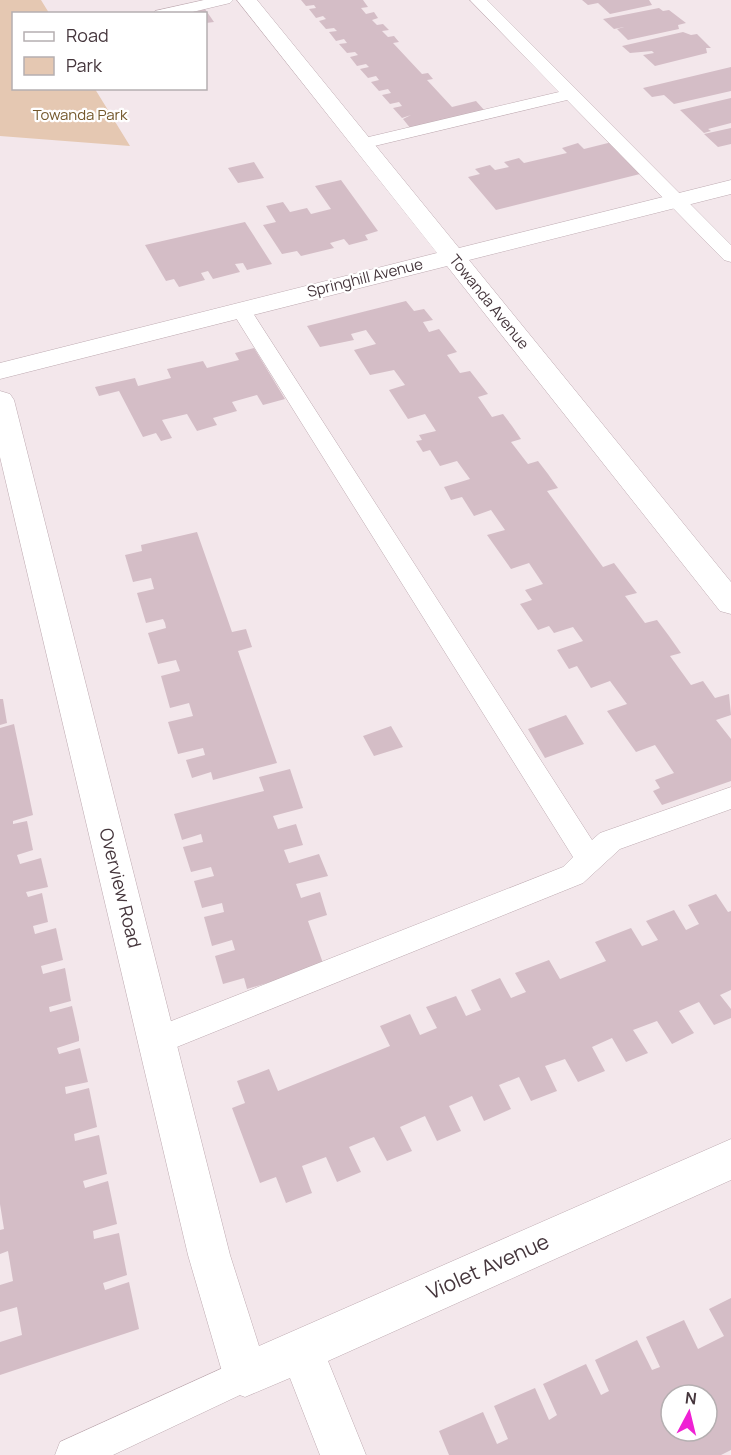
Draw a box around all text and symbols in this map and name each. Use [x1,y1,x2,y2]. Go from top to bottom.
legend [12,12,207,90]
text: Road [66,23,109,47]
text: Park [66,53,103,77]
park label: Towanda Park [33,104,128,125]
street label: Towanda Avenue [445,250,534,354]
street label: Springhill Avenue [305,253,425,302]
street label: Overview Road [95,825,147,950]
street label: Violet Avenue [422,1227,553,1306]
north arrow [659,1383,719,1443]
text: N [684,1386,698,1410]

